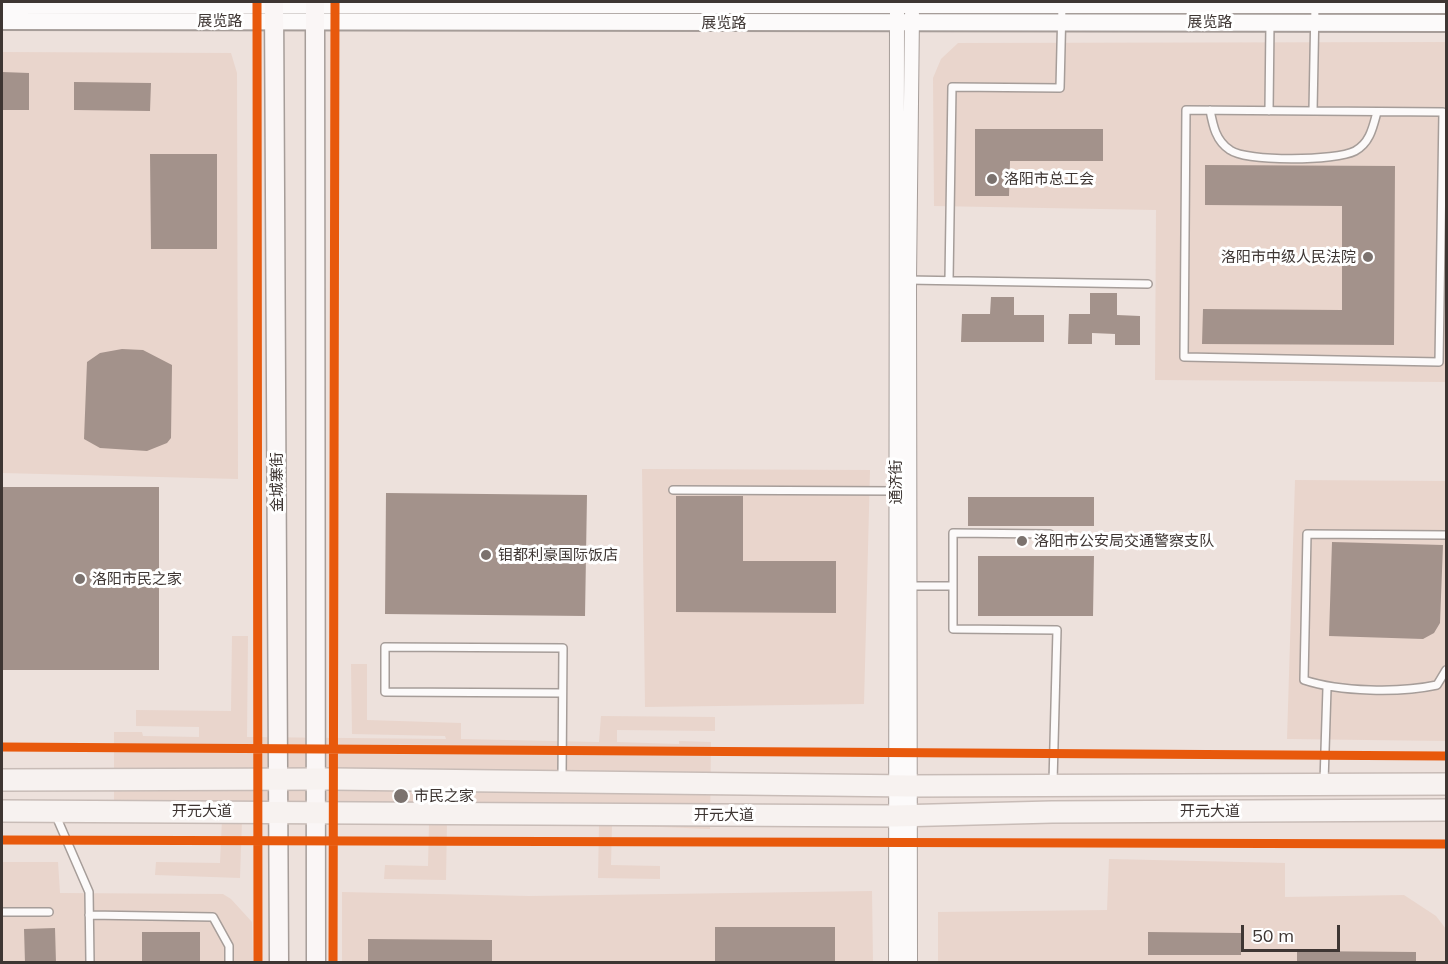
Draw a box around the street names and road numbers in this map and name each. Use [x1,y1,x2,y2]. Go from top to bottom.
street label: 展览路 [198,12,242,30]
street label: 展览路 [1188,13,1232,31]
street label: 展览路 [702,14,746,32]
street label: 金城寨街 [268,452,286,512]
street label: 通济街 [887,460,905,504]
street label: 开元大道 [172,802,232,820]
street label: 开元大道 [1180,802,1240,820]
street label: 开元大道 [694,806,754,824]

